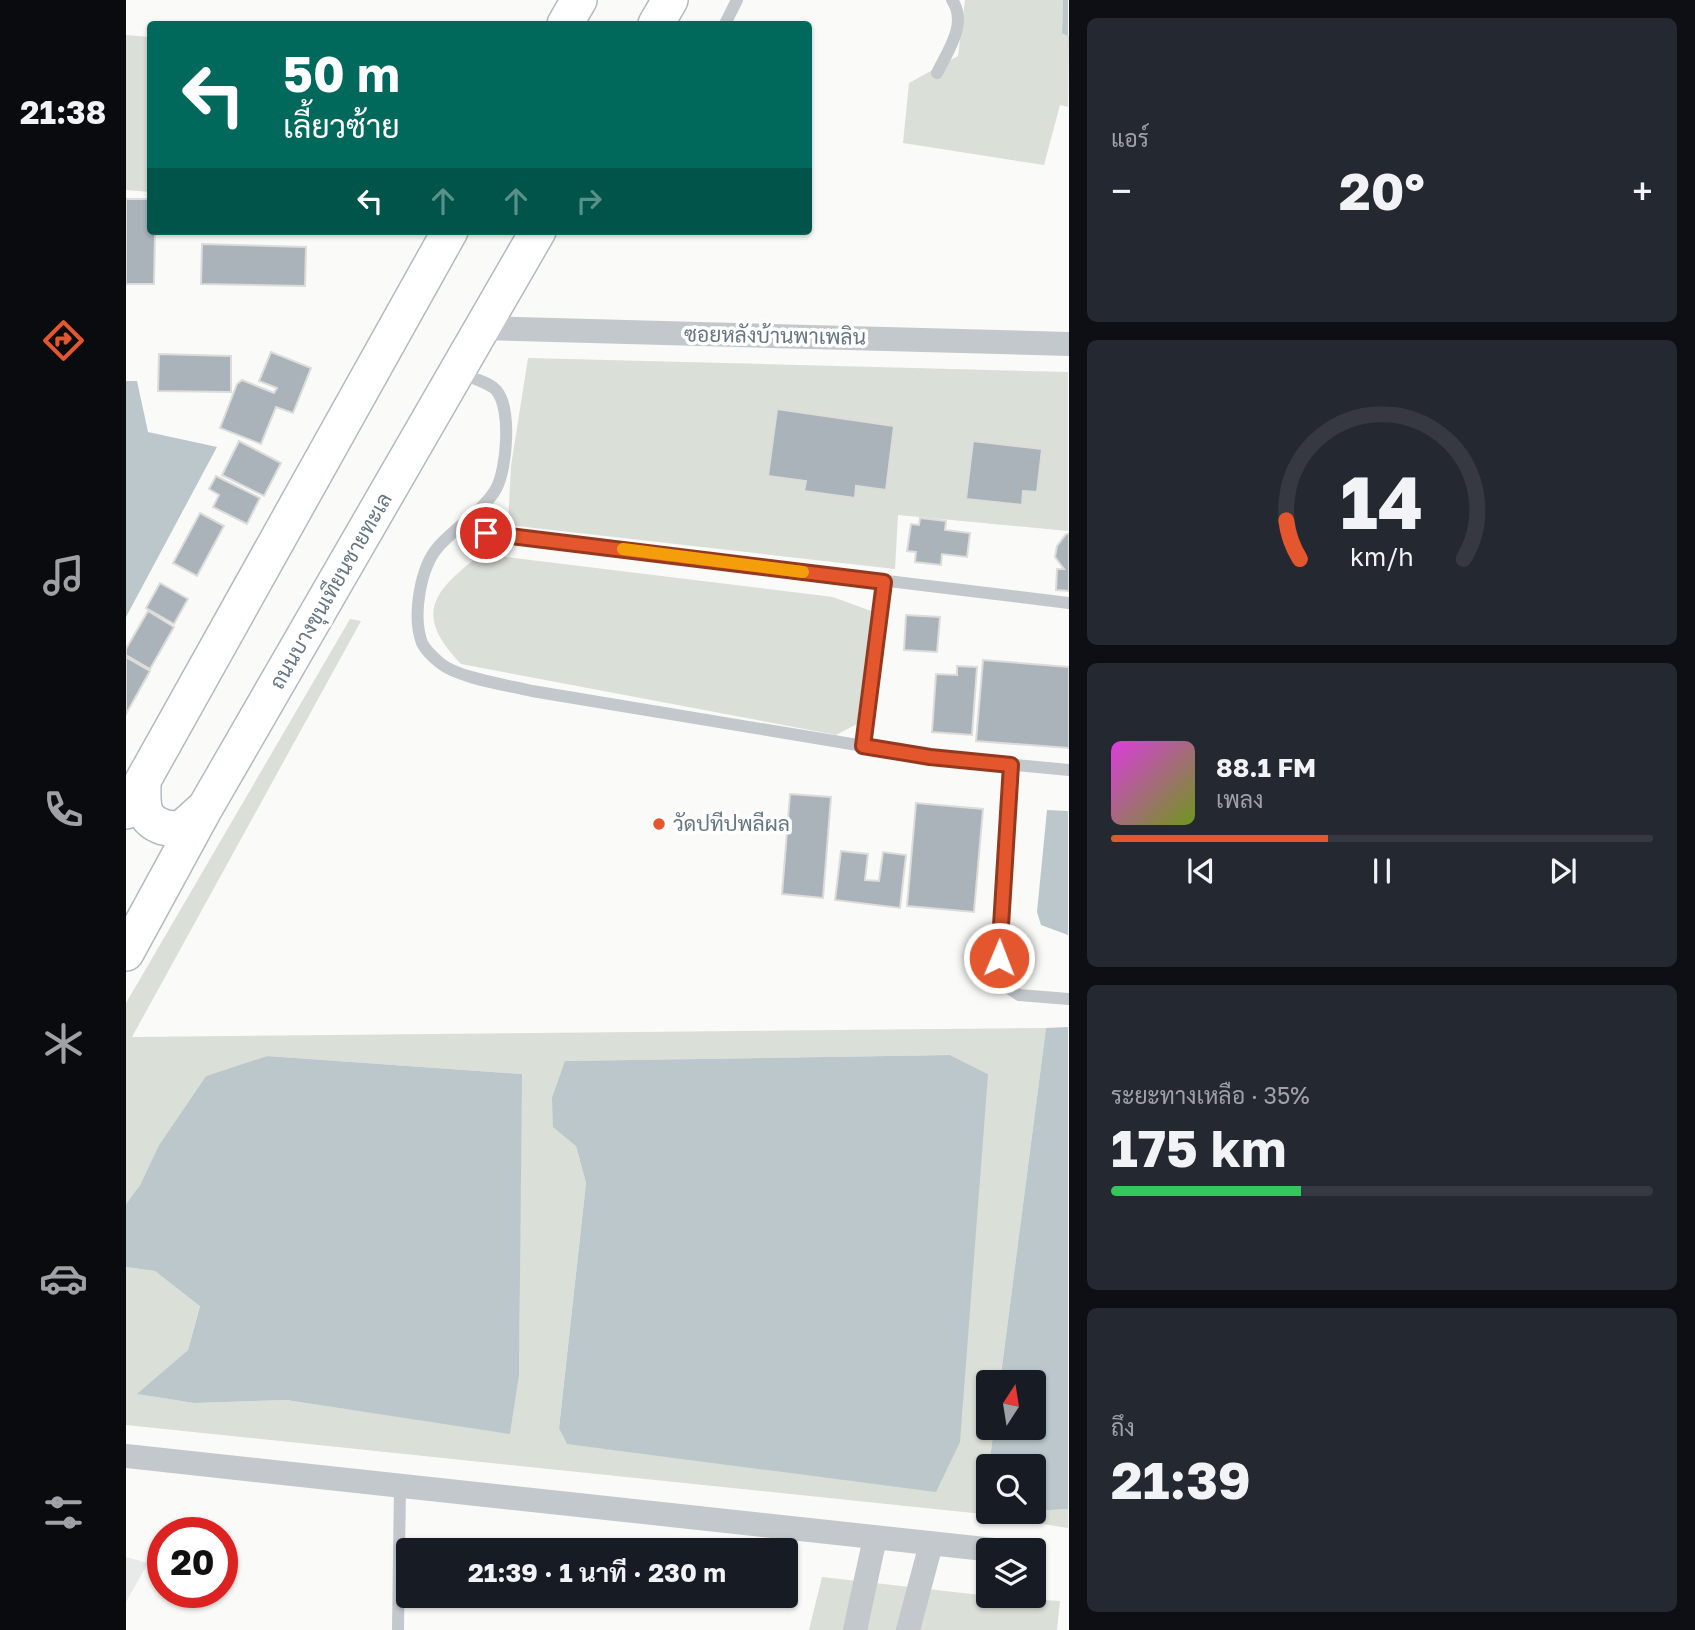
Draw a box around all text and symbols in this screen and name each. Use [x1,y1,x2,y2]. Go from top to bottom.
text: 50 m [283,44,400,103]
icon: left [168,49,259,140]
text: 21:38 [20,93,106,131]
text: เลี้ยวซ้าย [283,107,400,145]
text: แอร์ [1111,124,1149,152]
text: 20° [1339,159,1425,221]
text: − [1111,168,1132,213]
text: + [1632,168,1653,213]
icon: left [351,182,389,220]
icon: ahead [424,182,462,220]
icon: ahead [497,182,535,220]
icon: right [570,182,608,220]
icon: directions [39,316,88,365]
street label: ซอยหลังบ้านพาเพลิน [684,320,866,350]
text: 14 [1341,458,1424,545]
street label: ถนนบางขุนเทียนชายทะเล [263,488,399,694]
pin [456,503,516,563]
icon: arrive [467,514,505,552]
text: km/h [1350,540,1414,571]
icon: music [39,551,88,600]
text: 88.1 FM [1216,752,1316,783]
icon: phone [39,785,88,834]
text: เพลง [1216,785,1263,813]
place label: วัดปทีปพลีผล [673,810,790,836]
marker: วัดปทีปพลีผล [651,816,667,832]
icon: previous [1182,852,1220,890]
icon: pause [1363,852,1401,890]
icon: next [1544,852,1582,890]
position arrow [962,921,1036,995]
icon: climate [39,1019,88,1068]
text: ระยะทางเหลือ · 35% [1111,1081,1310,1109]
text: 175 km [1111,1116,1287,1178]
icon: car [39,1254,88,1303]
north arrow [976,1370,1046,1440]
map controls [976,1370,1046,1608]
text: ถึง [1111,1413,1135,1441]
text: 21:39 [1111,1448,1251,1510]
button: search [976,1454,1046,1524]
icon: filters [39,1488,88,1537]
speed limit sign: 20 [147,1517,238,1608]
button: layers [976,1538,1046,1608]
text: 21:39 · 1 นาที · 230 m [468,1557,726,1588]

